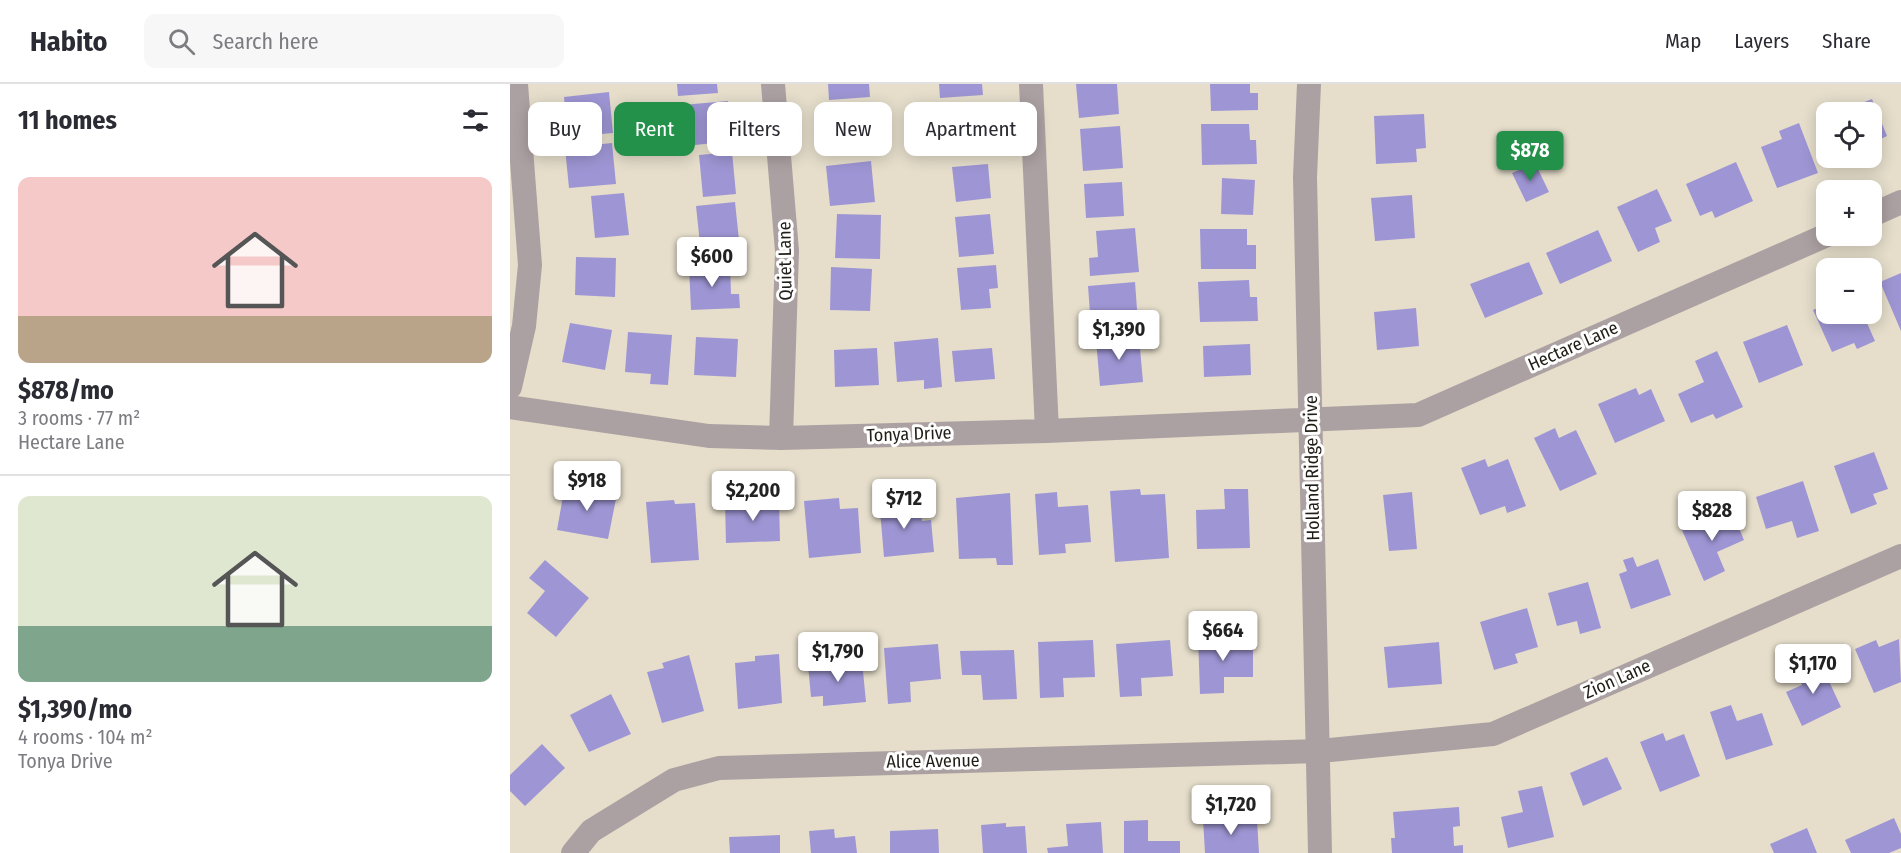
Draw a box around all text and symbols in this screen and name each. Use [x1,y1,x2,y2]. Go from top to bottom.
search box [144,14,564,68]
text: Habito [30,25,108,58]
icon: search [165,25,198,58]
text: Search here [213,28,319,55]
text: Map [1665,28,1701,54]
text: Layers [1734,28,1789,54]
text: Share [1822,28,1871,54]
chip: Buy [528,102,602,156]
chip: Rent [614,102,695,156]
chip: Filters [707,102,802,156]
chip: New [814,102,892,156]
chip: Apartment [904,102,1037,156]
map controls [1816,102,1882,324]
button: locate [1816,102,1882,168]
icon: filters [459,104,492,137]
text: 11 homes [18,105,117,136]
pin: $878 [1494,131,1566,182]
text: $878 [1510,138,1550,162]
button: + [1816,180,1882,246]
icon: home [201,216,309,324]
street label: Quiet Lane [773,221,797,301]
pin: $600 [676,237,748,288]
text: $600 [691,244,733,268]
button: − [1816,258,1882,324]
pin: $1,390 [1070,310,1168,361]
street label: Hectare Lane [1525,316,1621,376]
text: $1,390 [1092,317,1146,341]
text: $878/mo [18,375,114,406]
street label: Holland Ridge Drive [1300,395,1324,541]
text: 3 rooms · 77 m² [18,406,140,430]
street label: Tonya Drive [866,422,952,446]
text: Hectare Lane [18,430,125,454]
pin: $918 [551,461,623,512]
text: $918 [568,468,606,492]
pin: $2,200 [704,471,802,522]
text: $2,200 [726,478,780,502]
pin: $712 [868,479,940,530]
text: $712 [886,486,922,510]
pin: $828 [1676,491,1748,542]
text: $828 [1692,498,1732,522]
icon: home [201,535,309,643]
pin: $664 [1187,611,1259,662]
text: $664 [1202,618,1244,642]
pin: $1,790 [789,632,887,683]
text: $1,790 [812,639,864,663]
pin: $1,170 [1764,644,1862,695]
text: $1,170 [1789,651,1837,675]
street label: Zion Lane [1580,654,1654,704]
text: $1,390/mo [18,694,132,725]
text: 4 rooms · 104 m² [18,725,153,749]
text: Tonya Drive [18,749,113,773]
street label: Alice Avenue [886,749,980,773]
pin: $1,720 [1182,785,1280,836]
text: $1,720 [1206,792,1256,816]

